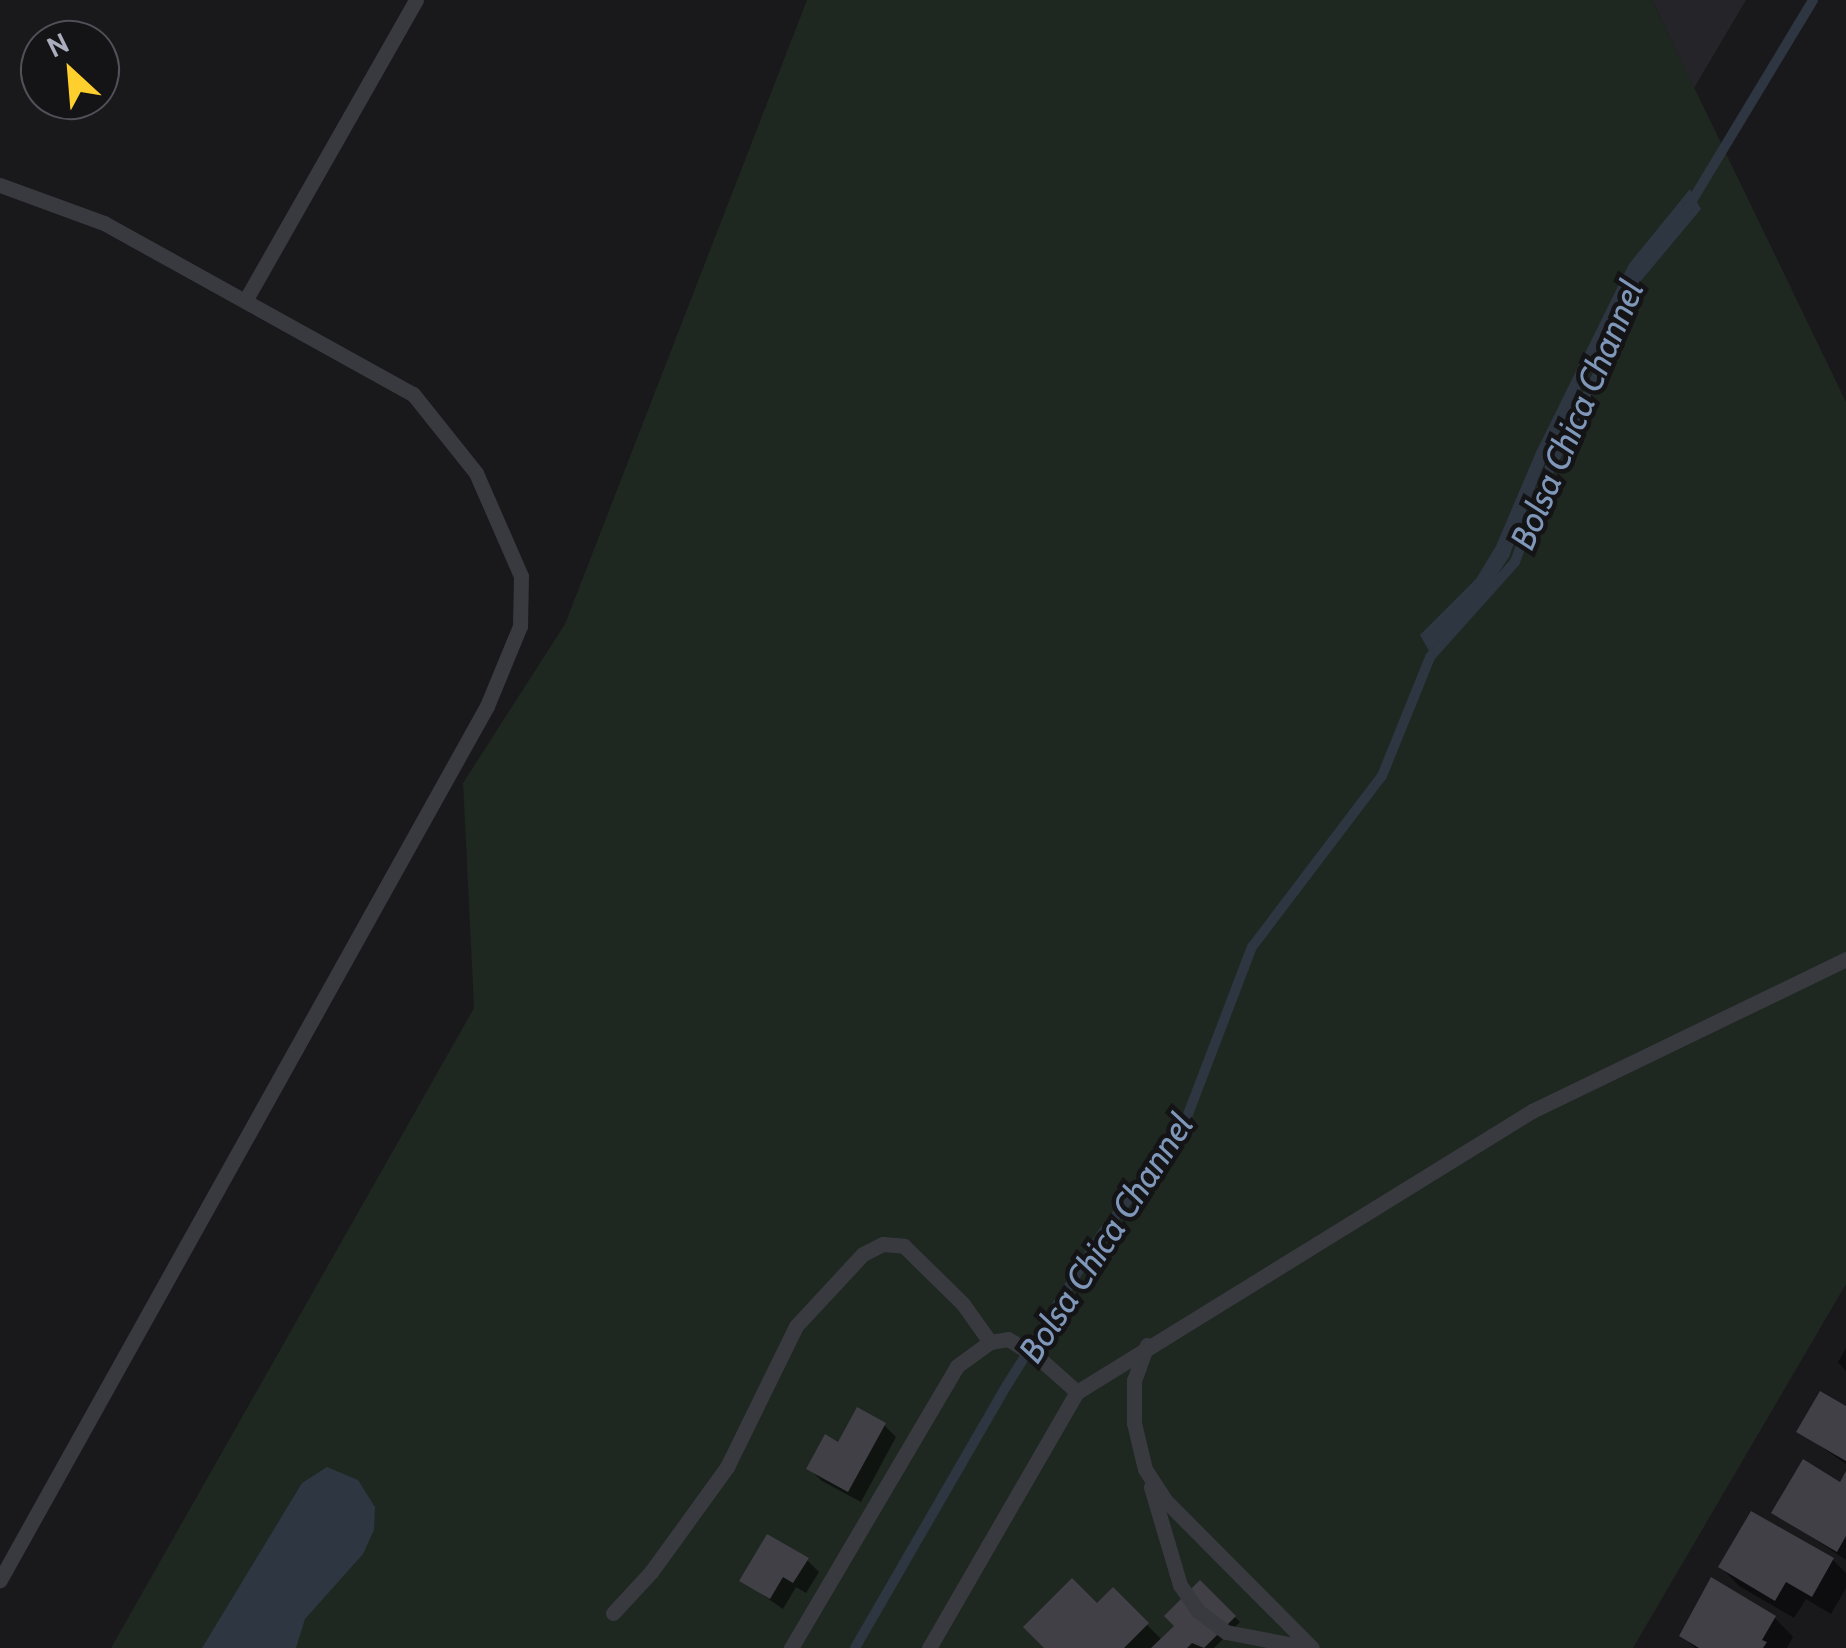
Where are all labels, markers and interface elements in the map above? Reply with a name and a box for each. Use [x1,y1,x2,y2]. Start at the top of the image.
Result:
north arrow [20,20,120,120]
text: N [41,25,74,64]
water label: Bolsa Chica Channel [1501,274,1653,556]
water label: Bolsa Chica Channel [1010,1106,1202,1370]

